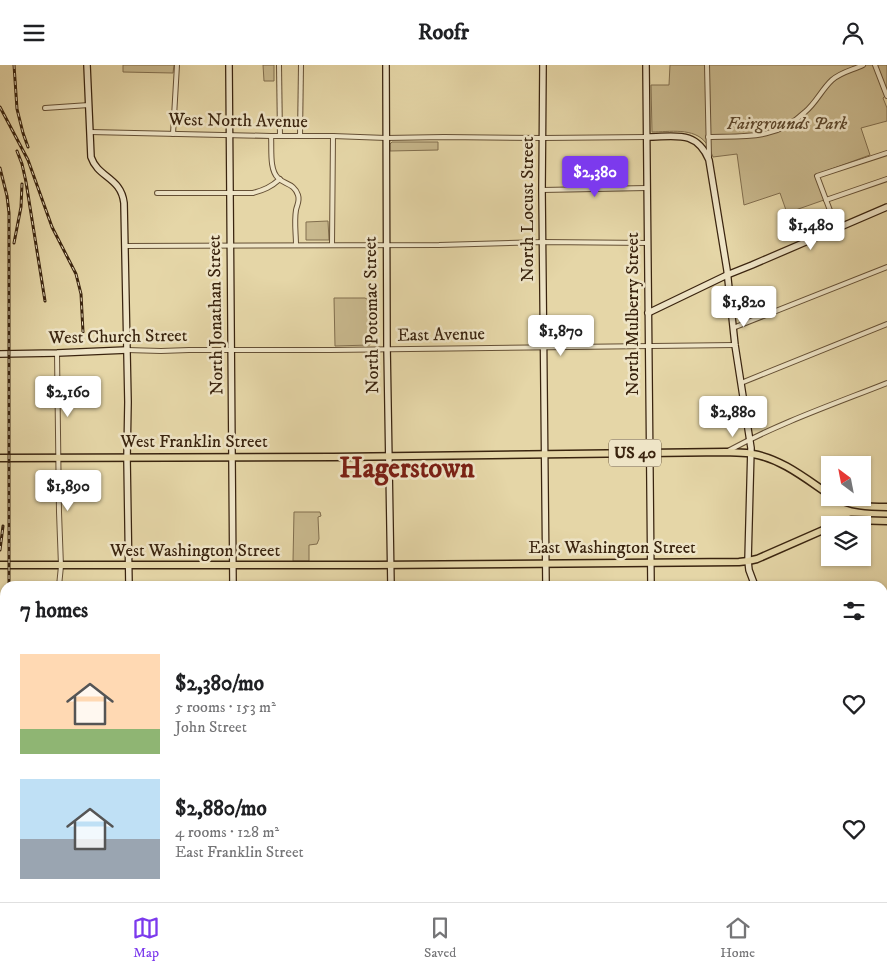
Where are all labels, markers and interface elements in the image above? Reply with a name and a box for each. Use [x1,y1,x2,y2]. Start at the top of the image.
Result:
icon: menu [20,19,48,47]
text: Roofr [418,19,469,46]
icon: person [839,19,867,47]
street label: West North Avenue [167,109,308,133]
park label: Fairgrounds Park [727,113,848,135]
street label: North Locust Street [517,136,539,282]
pin: $2,380 [554,155,636,198]
text: $2,380 [573,162,617,182]
pin: $1,480 [770,209,852,251]
text: $1,480 [788,215,834,235]
street label: North Mulberry Street [622,232,644,396]
street label: North Jonathan Street [204,234,228,395]
street label: North Potomac Street [360,236,384,394]
pin: $1,820 [703,285,785,328]
text: $1,820 [722,292,766,312]
pin: $1,870 [520,315,602,357]
text: $1,870 [539,321,583,341]
street label: East Avenue [397,323,485,347]
street label: West Church Street [47,325,188,349]
pin: $2,160 [27,375,109,418]
text: $2,160 [46,382,90,402]
pin: $2,880 [692,395,774,438]
text: $2,880 [710,402,756,422]
street label: West Franklin Street [119,431,268,453]
road number: US 40 [609,439,661,467]
district label: Hagerstown [339,451,475,486]
north arrow [821,456,871,506]
map controls [821,456,871,566]
pin: $1,890 [27,469,109,512]
text: $1,890 [46,476,90,496]
button: layers [821,516,871,566]
street label: East Washington Street [528,537,696,559]
street label: West Washington Street [109,540,280,562]
icon: filters [840,597,868,625]
text: 7 homes [20,598,88,624]
text: $2,380/mo [175,671,264,697]
icon: home [60,674,120,734]
icon: heart [840,690,868,718]
text: 5 rooms · 153 m² [175,697,276,717]
text: John Street [175,717,247,737]
text: $2,880/mo [175,796,267,822]
icon: home [60,799,120,859]
icon: heart [840,815,868,843]
text: 4 rooms · 128 m² [175,822,279,842]
text: East Franklin Street [175,842,304,862]
tab: Map [132,914,160,962]
tab: Saved [424,914,456,962]
tab: Home [720,914,755,962]

